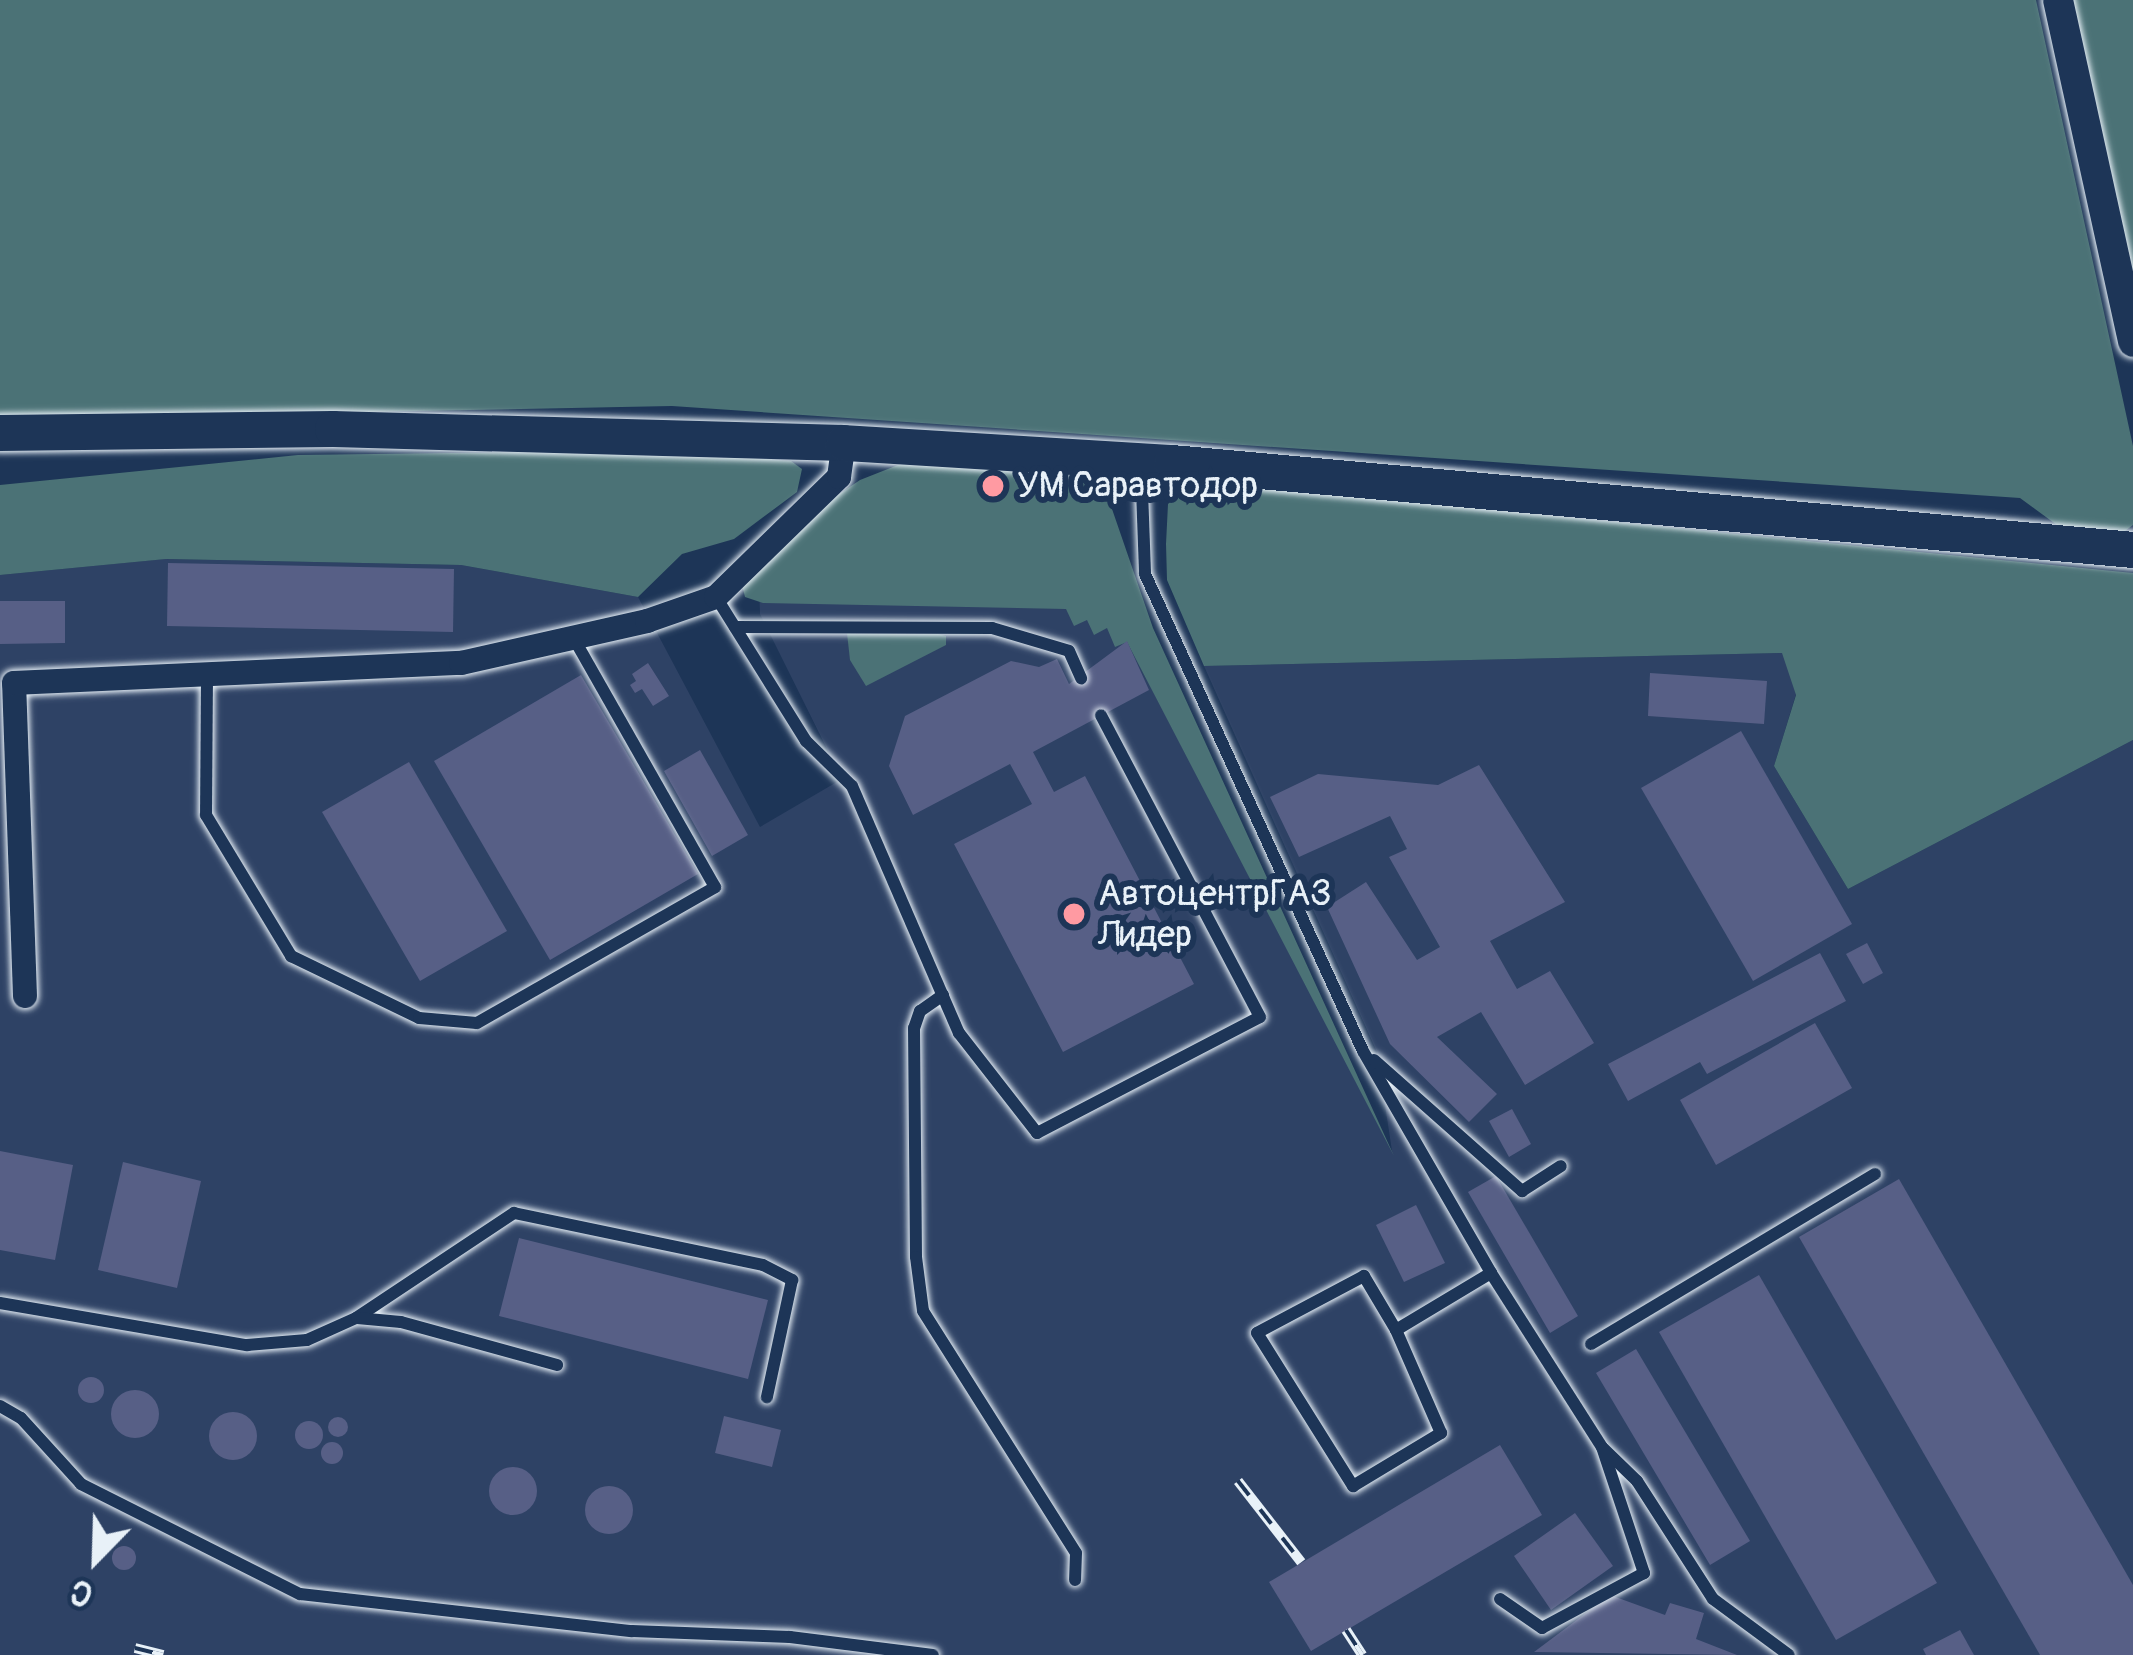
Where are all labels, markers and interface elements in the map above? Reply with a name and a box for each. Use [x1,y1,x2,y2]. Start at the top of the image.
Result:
place label: УМ Саравтодор [1017,464,1258,508]
marker: УМ Саравтодор [980,473,1006,499]
place label: АвтоцентрГАЗ Лидер [1098,871,1332,956]
marker: АвтоцентрГАЗ Лидер [1061,901,1087,927]
north arrow [36,1499,156,1619]
text: С [64,1570,99,1615]

